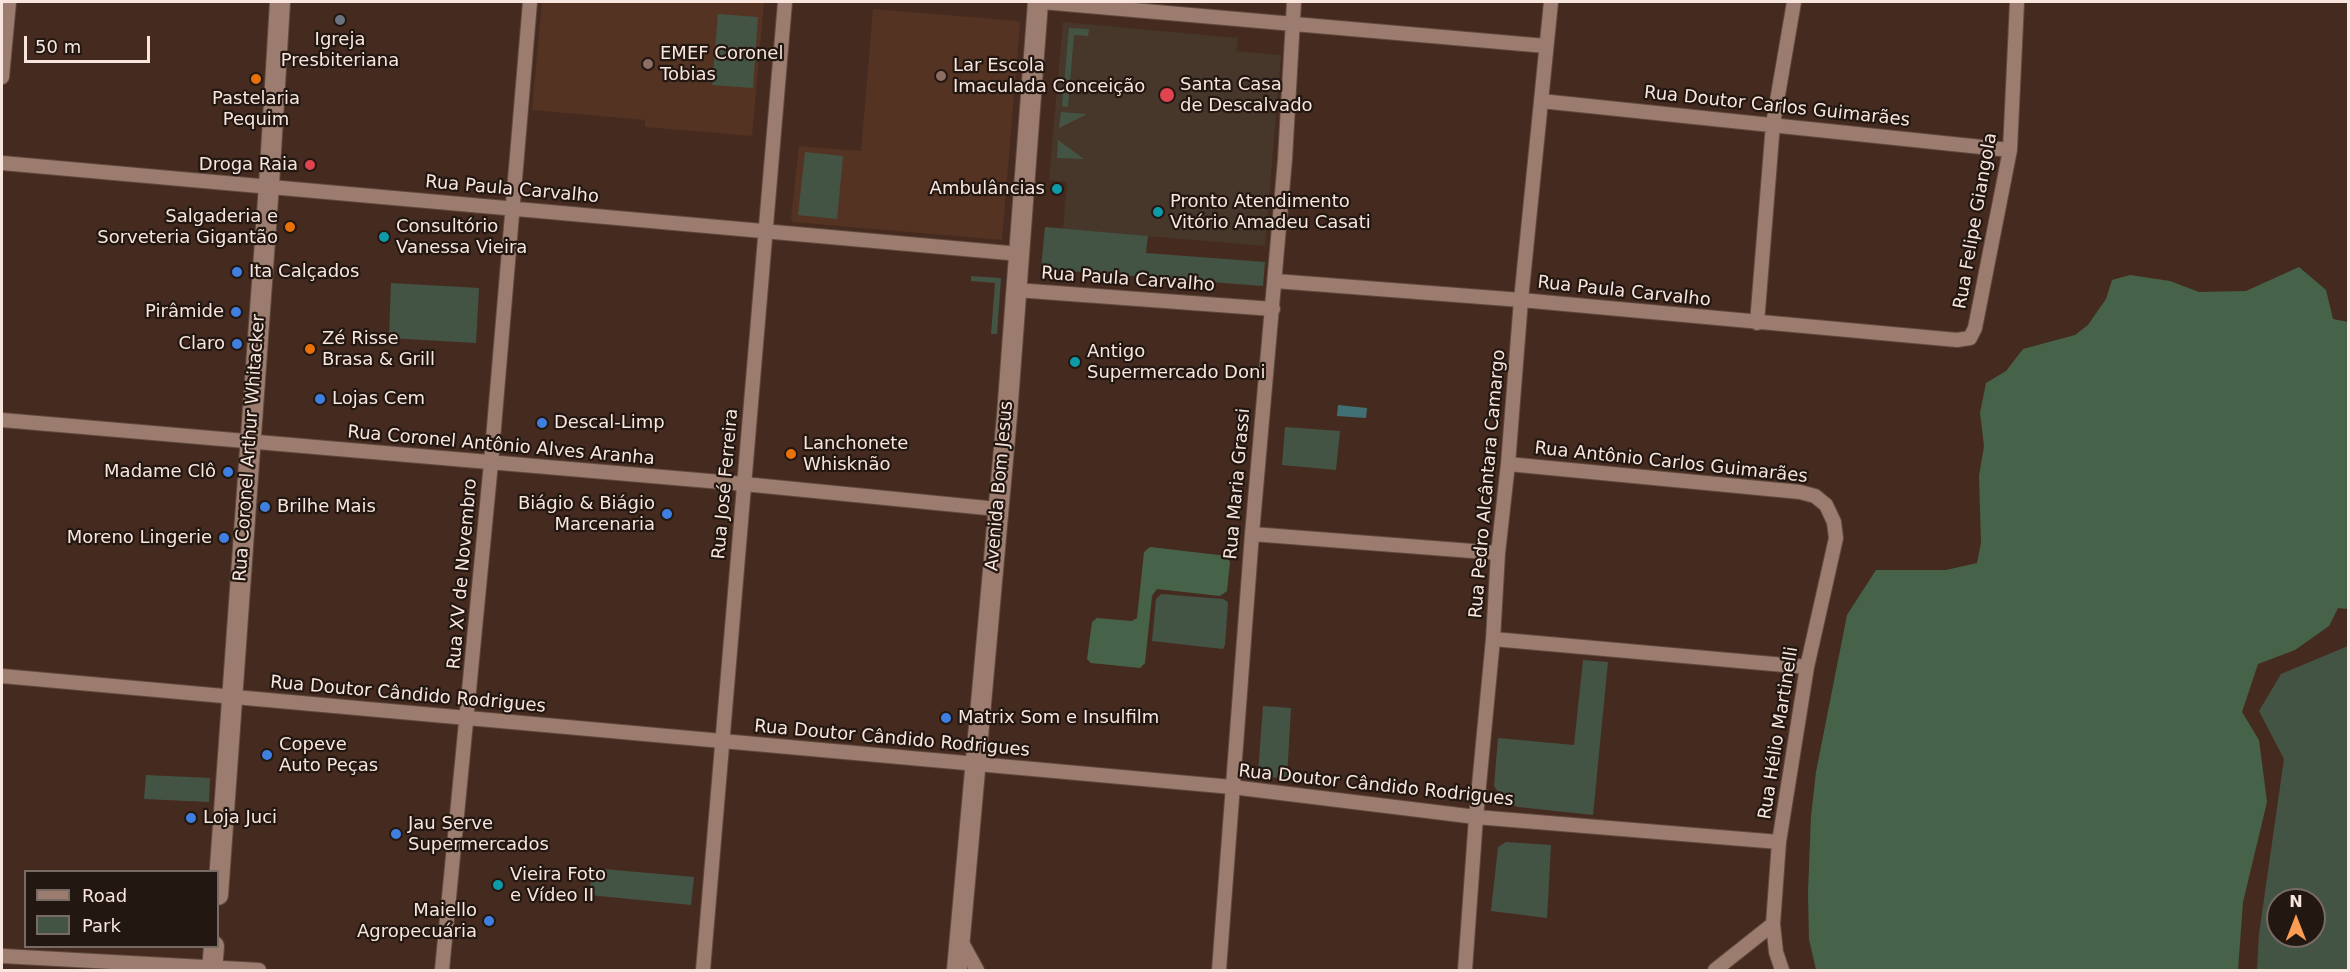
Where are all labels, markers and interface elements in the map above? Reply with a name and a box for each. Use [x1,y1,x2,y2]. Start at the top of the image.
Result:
marker: Igreja Presbiteriana [333,13,347,27]
scale bar [27,24,153,62]
place label: Igreja Presbiteriana [281,29,399,72]
text: 50 m [35,36,81,57]
place label: EMEF Coronel Tobias [660,43,783,86]
place label: Lar Escola Imaculada Conceição [953,55,1145,98]
marker: EMEF Coronel Tobias [641,57,655,71]
marker: Lar Escola Imaculada Conceição [934,69,948,83]
marker: Pastelaria Pequim [249,72,263,86]
place label: Santa Casa de Descalvado [1180,74,1313,116]
street label: Rua Doutor Carlos Guimarães [1643,82,1911,132]
marker: Santa Casa de Descalvado [1158,86,1176,104]
place label: Pastelaria Pequim [212,88,300,130]
street label: Rua Felipe Giangola [1950,131,2002,311]
place label: Droga Raia [199,154,298,176]
marker: Droga Raia [303,158,317,172]
street label: Rua Paula Carvalho [424,172,600,208]
place label: Ambulâncias [930,178,1045,200]
marker: Ambulâncias [1050,182,1064,196]
place label: Pronto Atendimento Vitório Amadeu Casati [1170,191,1371,234]
marker: Pronto Atendimento Vitório Amadeu Casati [1151,205,1165,219]
place label: Salgaderia e Sorveteria Gigantão [97,206,278,248]
place label: Consultório Vanessa Vieira [396,216,527,258]
marker: Salgaderia e Sorveteria Gigantão [283,220,297,234]
marker: Consultório Vanessa Vieira [377,230,391,244]
place label: Ita Calçados [249,261,359,283]
street label: Rua Paula Carvalho [1040,263,1216,297]
marker: Ita Calçados [230,265,244,279]
street label: Rua Paula Carvalho [1536,272,1712,312]
place label: Pirâmide [145,301,224,323]
marker: Pirâmide [229,305,243,319]
street label: Rua Coronel Arthur Whitacker [230,314,270,582]
place label: Zé Risse Brasa & Grill [322,328,435,370]
place label: Claro [178,333,225,355]
marker: Claro [230,337,244,351]
place label: Antigo Supermercado Doni [1087,341,1265,384]
marker: Zé Risse Brasa & Grill [303,342,317,356]
street label: Rua Pedro Alcântara Camargo [1465,349,1511,619]
marker: Antigo Supermercado Doni [1068,355,1082,369]
place label: Lojas Cem [332,388,425,410]
marker: Lojas Cem [313,392,327,406]
street label: Avenida Bom Jesus [982,400,1018,572]
street label: Rua Maria Grassi [1221,407,1255,561]
street label: Rua José Ferreira [709,408,743,560]
place label: Descal-Limp [554,412,665,434]
marker: Descal-Limp [535,416,549,430]
street label: Rua Coronel Antônio Alves Aranha [346,422,656,470]
place label: Lanchonete Whisknão [803,433,908,476]
street label: Rua Antônio Carlos Guimarães [1533,438,1809,488]
marker: Lanchonete Whisknão [784,447,798,461]
place label: Madame Clô [104,461,216,483]
marker: Madame Clô [221,465,235,479]
street label: Rua XV de Novembro [444,478,482,670]
place label: Biágio & Biágio Marcenaria [518,493,655,536]
place label: Brilhe Mais [277,496,376,518]
marker: Brilhe Mais [258,500,272,514]
marker: Biágio & Biágio Marcenaria [660,507,674,521]
place label: Moreno Lingerie [67,527,212,549]
marker: Moreno Lingerie [217,531,231,545]
street label: Rua Hélio Martinelli [1755,645,1803,821]
street label: Rua Doutor Cândido Rodrigues [269,672,547,718]
place label: Matrix Som e Insulfilm [958,707,1159,729]
marker: Matrix Som e Insulfilm [939,711,953,725]
street label: Rua Doutor Cândido Rodrigues [753,716,1031,762]
place label: Copeve Auto Peças [279,734,378,777]
marker: Copeve Auto Peças [260,748,274,762]
street label: Rua Doutor Cândido Rodrigues [1237,761,1515,811]
place label: Loja Juci [203,807,277,829]
marker: Loja Juci [184,811,198,825]
place label: Jau Serve Supermercados [408,813,549,856]
marker: Jau Serve Supermercados [389,827,403,841]
place label: Vieira Foto e Vídeo II [510,864,606,906]
legend [24,870,219,948]
marker: Vieira Foto e Vídeo II [491,878,505,892]
text: Road [82,885,127,906]
north arrow [2266,888,2326,948]
text: N [2289,892,2303,911]
place label: Maiello Agropecuária [357,900,477,942]
marker: Maiello Agropecuária [482,914,496,928]
text: Park [82,915,121,936]

